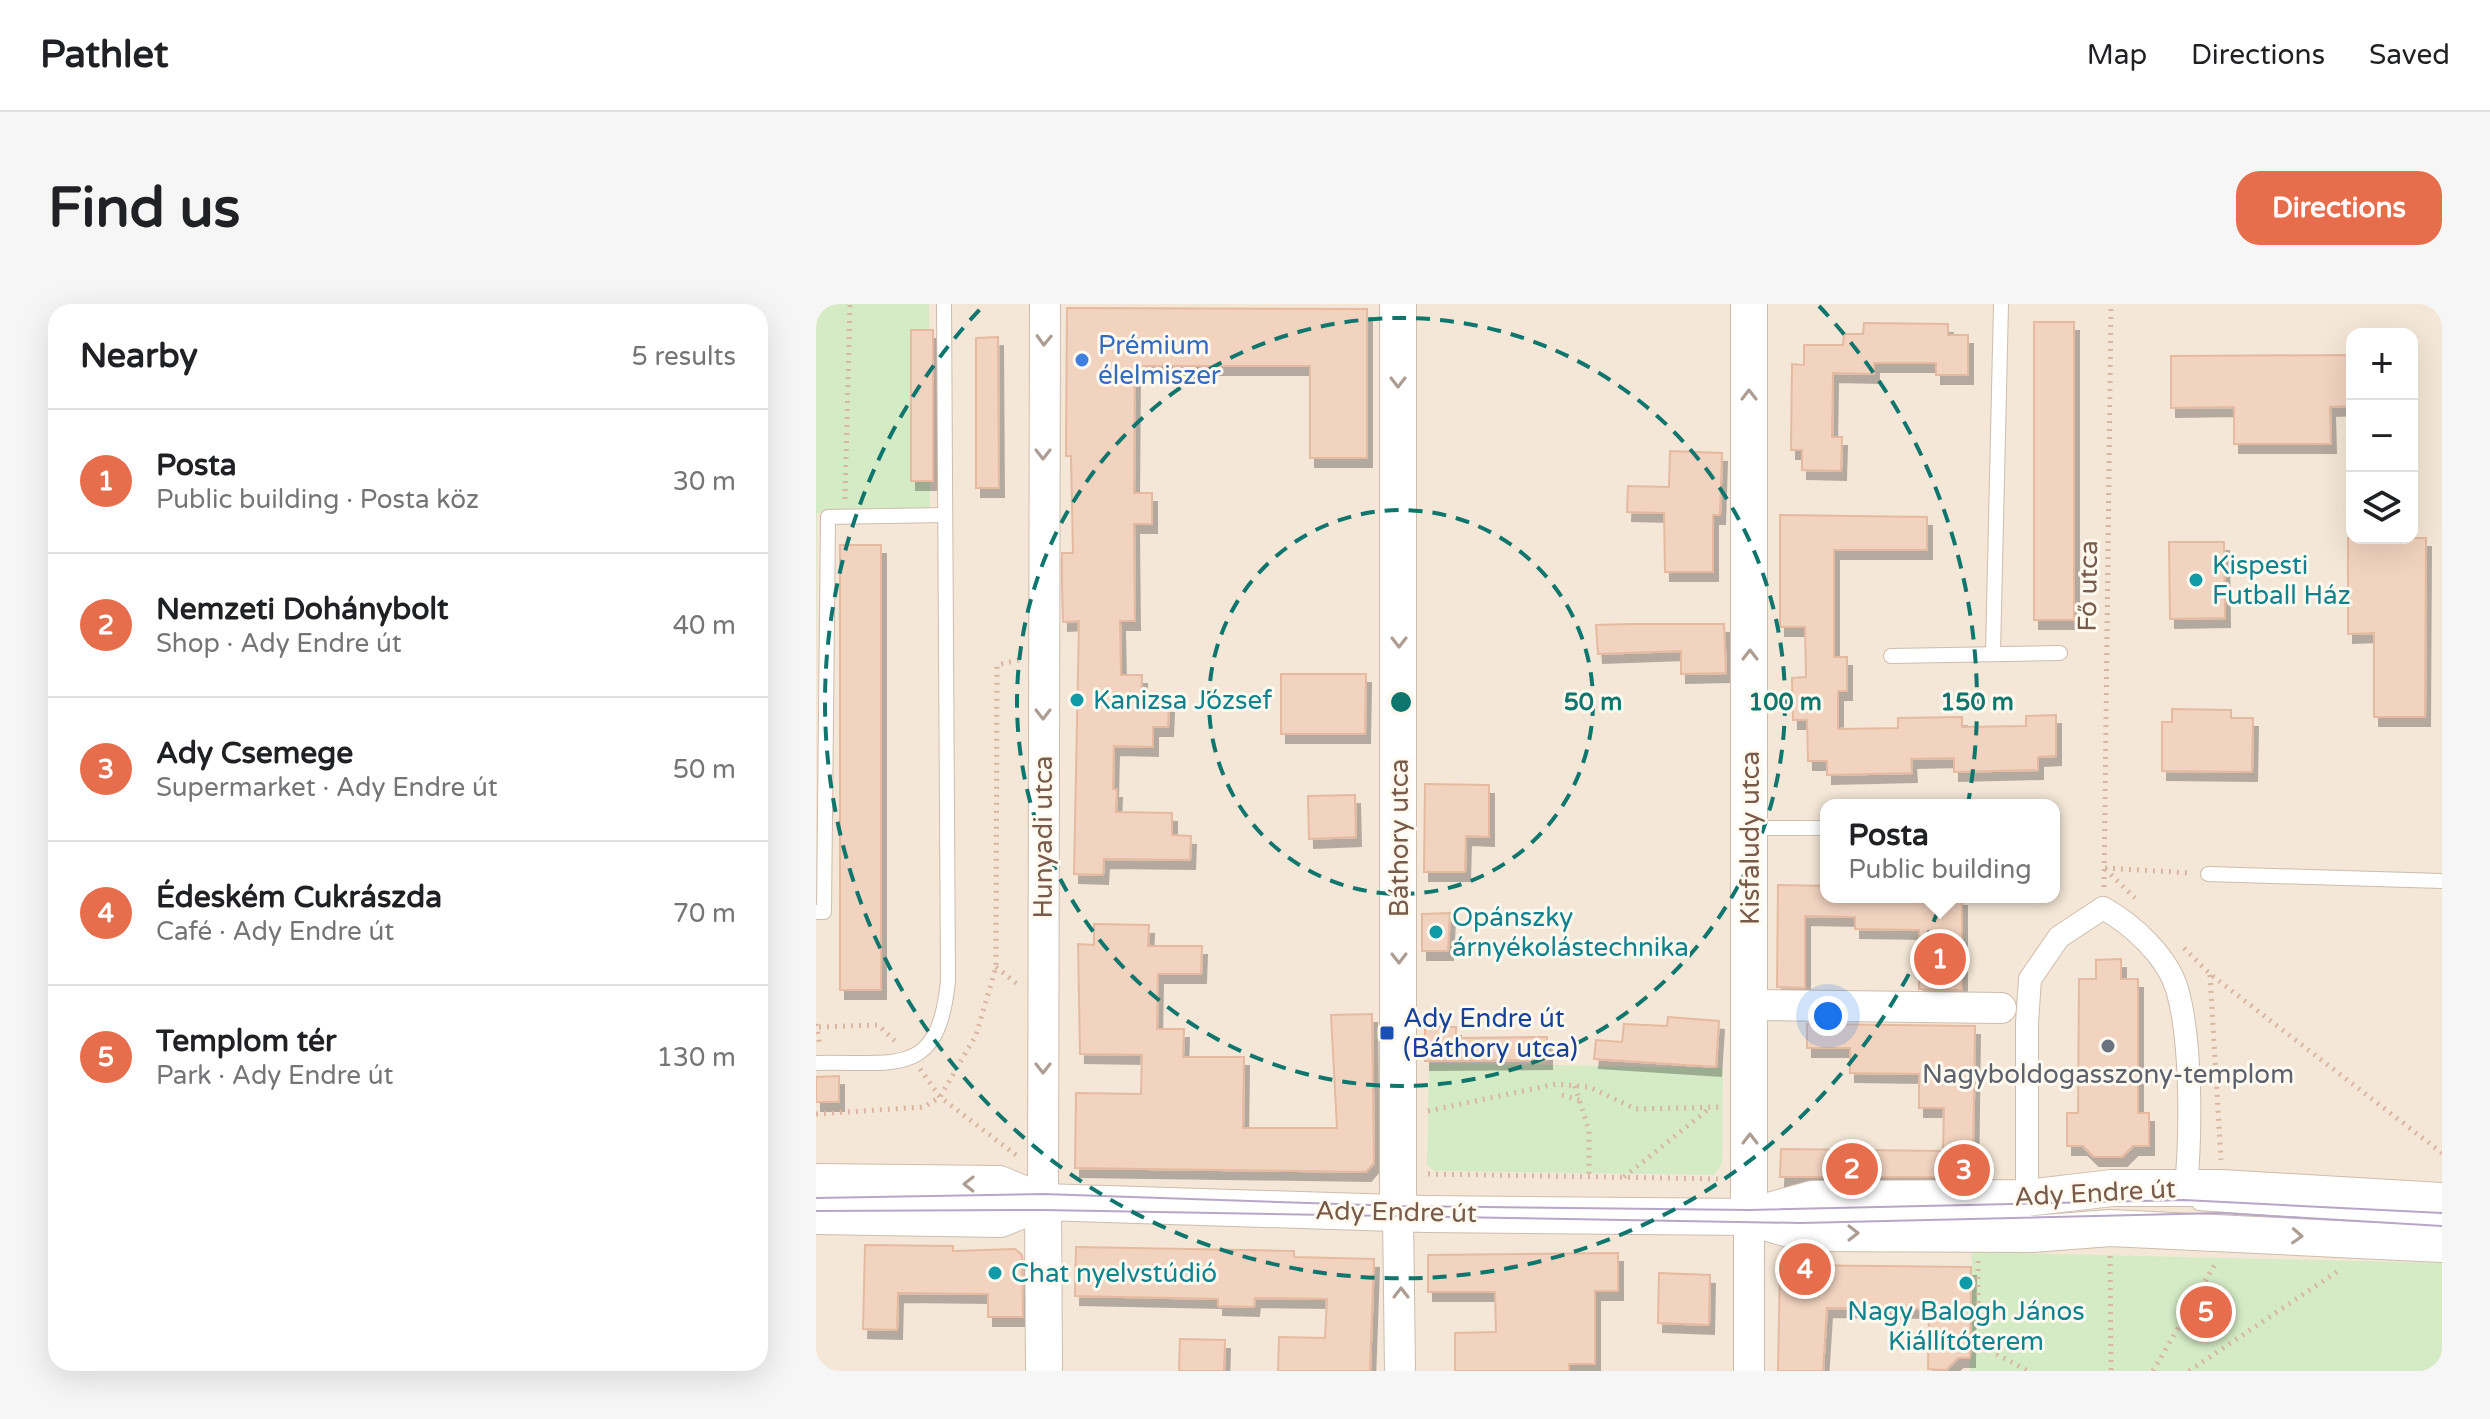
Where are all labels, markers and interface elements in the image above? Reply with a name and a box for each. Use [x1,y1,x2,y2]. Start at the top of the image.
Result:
text: Pathlet [40,32,169,78]
text: Map [2087,38,2147,72]
text: Directions [2191,38,2325,72]
text: Saved [2369,38,2450,72]
button: Directions [2236,171,2442,245]
text: Find us [48,175,240,242]
map controls [2346,328,2418,544]
button: + [2346,328,2418,400]
place label: Prémium élelmiszer [1098,330,1221,391]
one-way arrow [1035,334,1052,347]
text: Nearby [80,336,198,377]
text: 5 results [631,341,736,372]
marker: Prémium élelmiszer [1073,351,1091,369]
one-way arrow [1389,376,1407,389]
one-way arrow [1740,388,1758,401]
button: − [2346,400,2418,472]
text: Posta [156,447,237,484]
one-way arrow [1034,448,1052,461]
text: 1 [98,466,114,497]
text: 30 m [673,466,736,497]
button: layers [2346,472,2418,544]
text: Public building · Posta köz [156,484,479,515]
street label: Fő utca [2072,540,2104,632]
place label: Kispesti Futball Ház [2212,550,2351,611]
marker: Kispesti Futball Ház [2187,571,2205,589]
text: Nemzeti Dohánybolt [156,591,448,628]
text: 2 [98,610,114,641]
text: 40 m [673,610,736,641]
text: Shop · Ady Endre út [156,628,402,659]
one-way arrow [1390,636,1408,649]
one-way arrow [1741,648,1759,661]
place label: Kanizsa József [1093,685,1272,716]
centre of rings [1387,688,1415,716]
text: 50 m [1564,688,1622,717]
text: 100 m [1748,688,1822,717]
text: 150 m [1940,688,2014,717]
marker: Kanizsa József [1068,691,1086,709]
one-way arrow [1034,708,1052,721]
text: Ady Csemege [156,735,353,772]
street label: Kisfaludy utca [1735,751,1766,925]
text: 3 [98,754,114,785]
text: 50 m [673,754,736,785]
street label: Hunyadi utca [1028,756,1059,918]
street label: Báthory utca [1384,759,1415,917]
text: Supermarket · Ady Endre út [156,772,498,803]
popup [1820,799,2060,903]
text: Posta [1848,817,1929,854]
text: Public building [1848,854,2032,885]
text: Édeském Cukrászda [156,879,442,916]
text: 4 [98,898,114,929]
text: 70 m [673,898,736,929]
place label: Opánszky árnyékolástechnika [1452,902,1689,963]
text: Café · Ady Endre út [156,916,394,947]
marker: Opánszky árnyékolástechnika [1427,923,1445,941]
pin: 1 [1914,929,1966,989]
one-way arrow [1390,952,1408,965]
your location [1808,996,1848,1036]
place label: Ady Endre út (Báthory utca) [1403,1003,1578,1064]
text: Templom tér [156,1023,337,1060]
marker: Ady Endre út (Báthory utca) [1378,1024,1396,1042]
marker: Nagyboldogasszony-templom [2099,1037,2117,1055]
text: 5 [98,1042,114,1073]
text: 130 m [656,1042,736,1073]
place label: Nagyboldogasszony-templom [1922,1059,2294,1090]
text: Park · Ady Endre út [156,1060,393,1091]
one-way arrow [1034,1062,1052,1075]
one-way arrow [1741,1132,1759,1145]
pin: 2 [1826,1139,1878,1199]
pin: 3 [1938,1140,1990,1200]
street label: Ady Endre út [2013,1173,2177,1213]
one-way arrow [962,1175,975,1193]
street label: Ady Endre út [1315,1195,1477,1229]
one-way arrow [1847,1225,1860,1242]
one-way arrow [2291,1227,2304,1244]
pin: 4 [1779,1239,1831,1299]
place label: Chat nyelvstúdió [1011,1258,1217,1289]
marker: Chat nyelvstúdió [986,1264,1004,1282]
marker: Nagy Balogh János Kiállítóterem [1957,1274,1975,1292]
pin: 5 [2180,1282,2232,1342]
one-way arrow [1392,1286,1410,1299]
place label: Nagy Balogh János Kiállítóterem [1847,1296,2085,1357]

